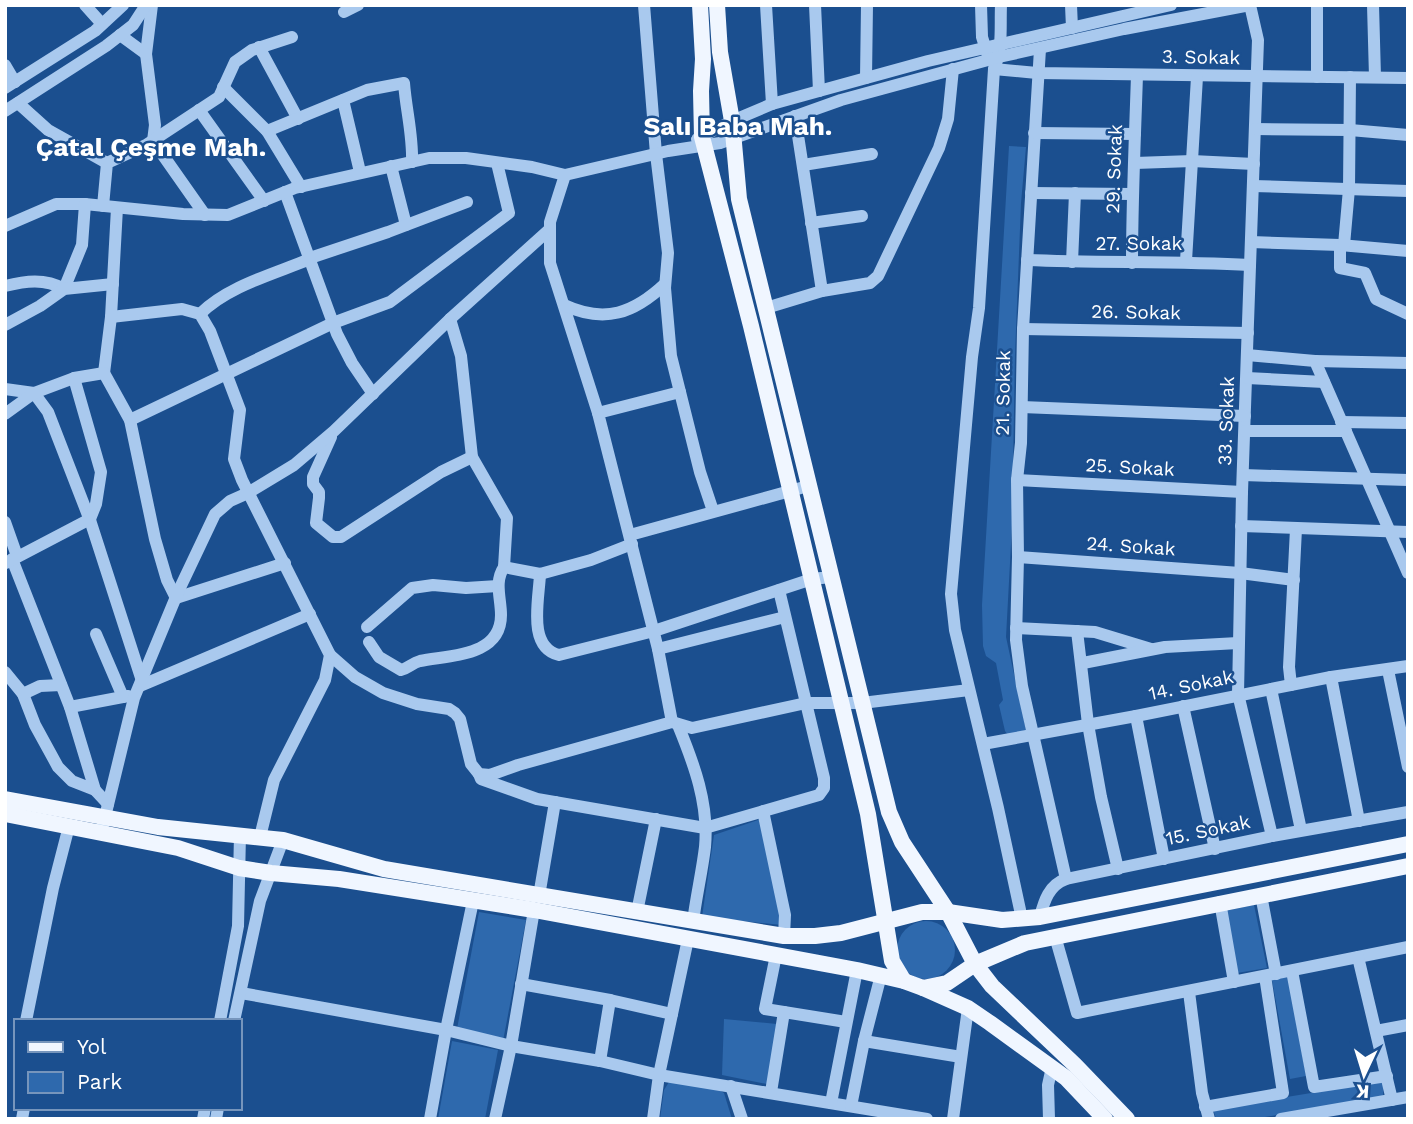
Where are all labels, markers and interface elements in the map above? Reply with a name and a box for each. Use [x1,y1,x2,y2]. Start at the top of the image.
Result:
street label: 3. Sokak [1162,45,1241,69]
district label: Salı Baba Mah. [644,111,832,141]
street label: 29. Sokak [1101,124,1127,214]
district label: Çatal Çeşme Mah. [36,132,266,162]
street label: 27. Sokak [1096,232,1183,255]
street label: 26. Sokak [1091,300,1181,324]
street label: 21. Sokak [991,350,1015,436]
street label: 33. Sokak [1213,376,1239,466]
street label: 25. Sokak [1085,453,1175,481]
street label: 24. Sokak [1086,531,1176,561]
street label: 14. Sokak [1147,665,1236,705]
street label: 15. Sokak [1164,810,1253,850]
legend [14,1019,242,1110]
text: Yol [77,1034,107,1059]
north arrow [1329,1040,1399,1110]
text: Park [77,1069,122,1094]
text: K [1355,1080,1370,1103]

